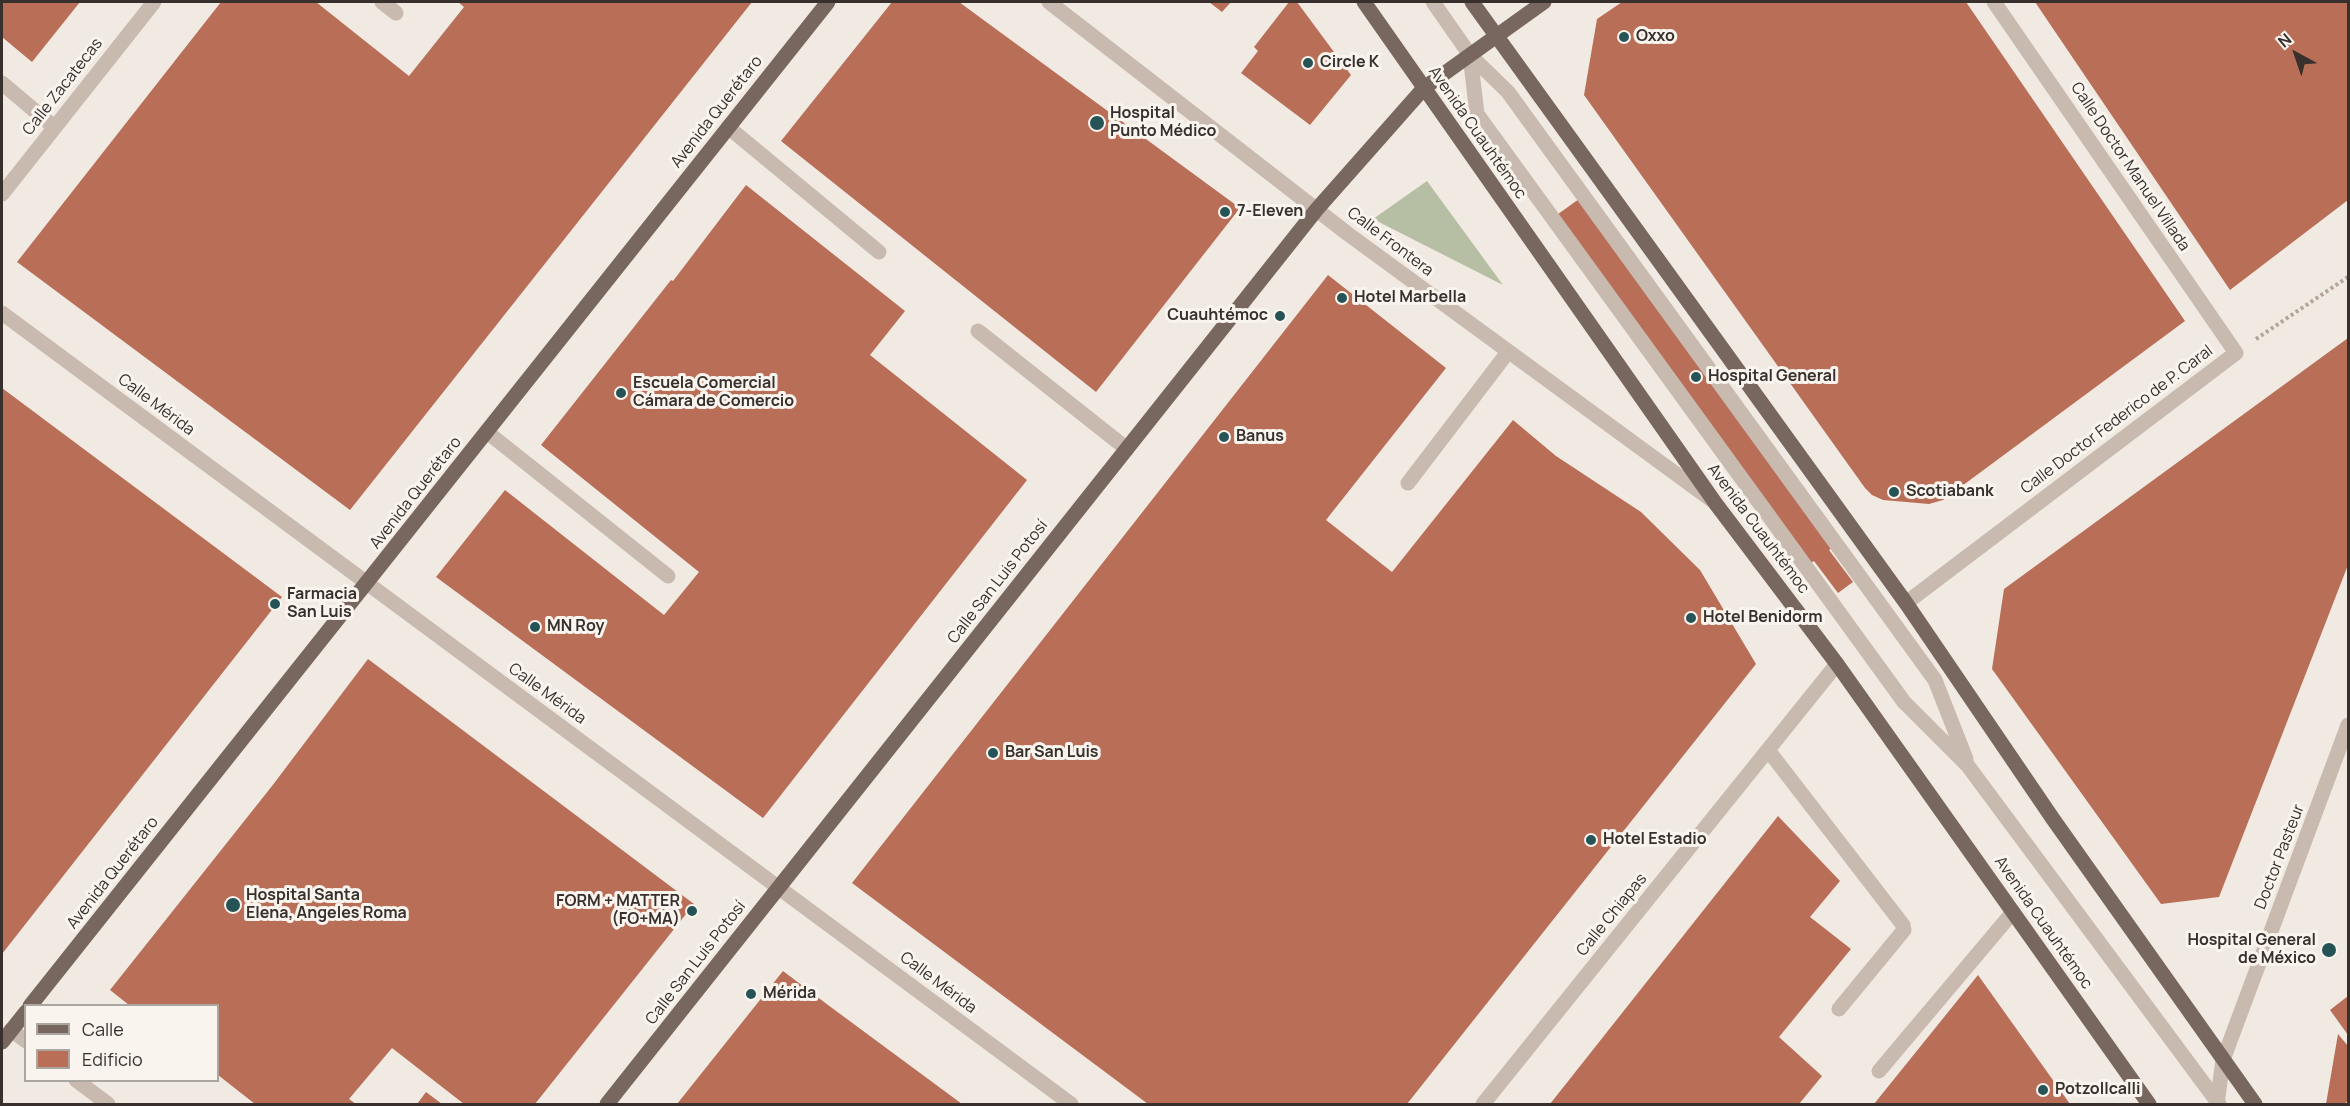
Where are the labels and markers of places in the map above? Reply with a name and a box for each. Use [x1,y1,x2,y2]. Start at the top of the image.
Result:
place label: Oxxo [1636,27,1675,47]
marker: Oxxo [1617,30,1631,44]
place label: Circle K [1320,53,1379,73]
marker: Circle K [1301,56,1315,70]
place label: Hospital Punto Médico [1110,104,1216,142]
marker: Hospital Punto Médico [1088,114,1106,132]
place label: 7-Eleven [1237,202,1303,222]
marker: 7-Eleven [1218,205,1232,219]
place label: Hotel Marbella [1354,288,1466,308]
marker: Hotel Marbella [1335,291,1349,305]
place label: Cuauhtémoc [1167,306,1268,326]
marker: Cuauhtémoc [1273,309,1287,323]
place label: Hospital General [1708,367,1837,387]
marker: Hospital General [1689,370,1703,384]
place label: Escuela Comercial Cámara de Comercio [633,374,794,412]
marker: Escuela Comercial Cámara de Comercio [614,386,628,400]
place label: Banus [1236,427,1284,447]
marker: Banus [1217,430,1231,444]
place label: Scotiabank [1906,482,1994,502]
marker: Scotiabank [1887,485,1901,499]
place label: Farmacia San Luis [287,585,357,623]
marker: Farmacia San Luis [268,597,282,611]
place label: Hotel Benidorm [1703,608,1823,628]
marker: Hotel Benidorm [1684,611,1698,625]
place label: MN Roy [547,617,604,637]
marker: MN Roy [528,620,542,634]
place label: Bar San Luis [1005,743,1099,763]
marker: Bar San Luis [986,746,1000,760]
place label: Hotel Estadio [1603,830,1707,850]
marker: Hotel Estadio [1584,833,1598,847]
place label: Hospital Santa Elena, Angeles Roma [246,886,407,924]
place label: FORM + MATTER (FO+MA) [556,892,680,930]
marker: Hospital Santa Elena, Angeles Roma [224,896,242,914]
marker: FORM + MATTER (FO+MA) [685,904,699,918]
place label: Hospital General de México [2187,931,2316,969]
marker: Hospital General de México [2320,941,2338,959]
place label: Mérida [763,984,816,1004]
marker: Mérida [744,987,758,1001]
place label: Potzollcalli [2055,1080,2140,1100]
marker: Potzollcalli [2036,1083,2050,1097]

